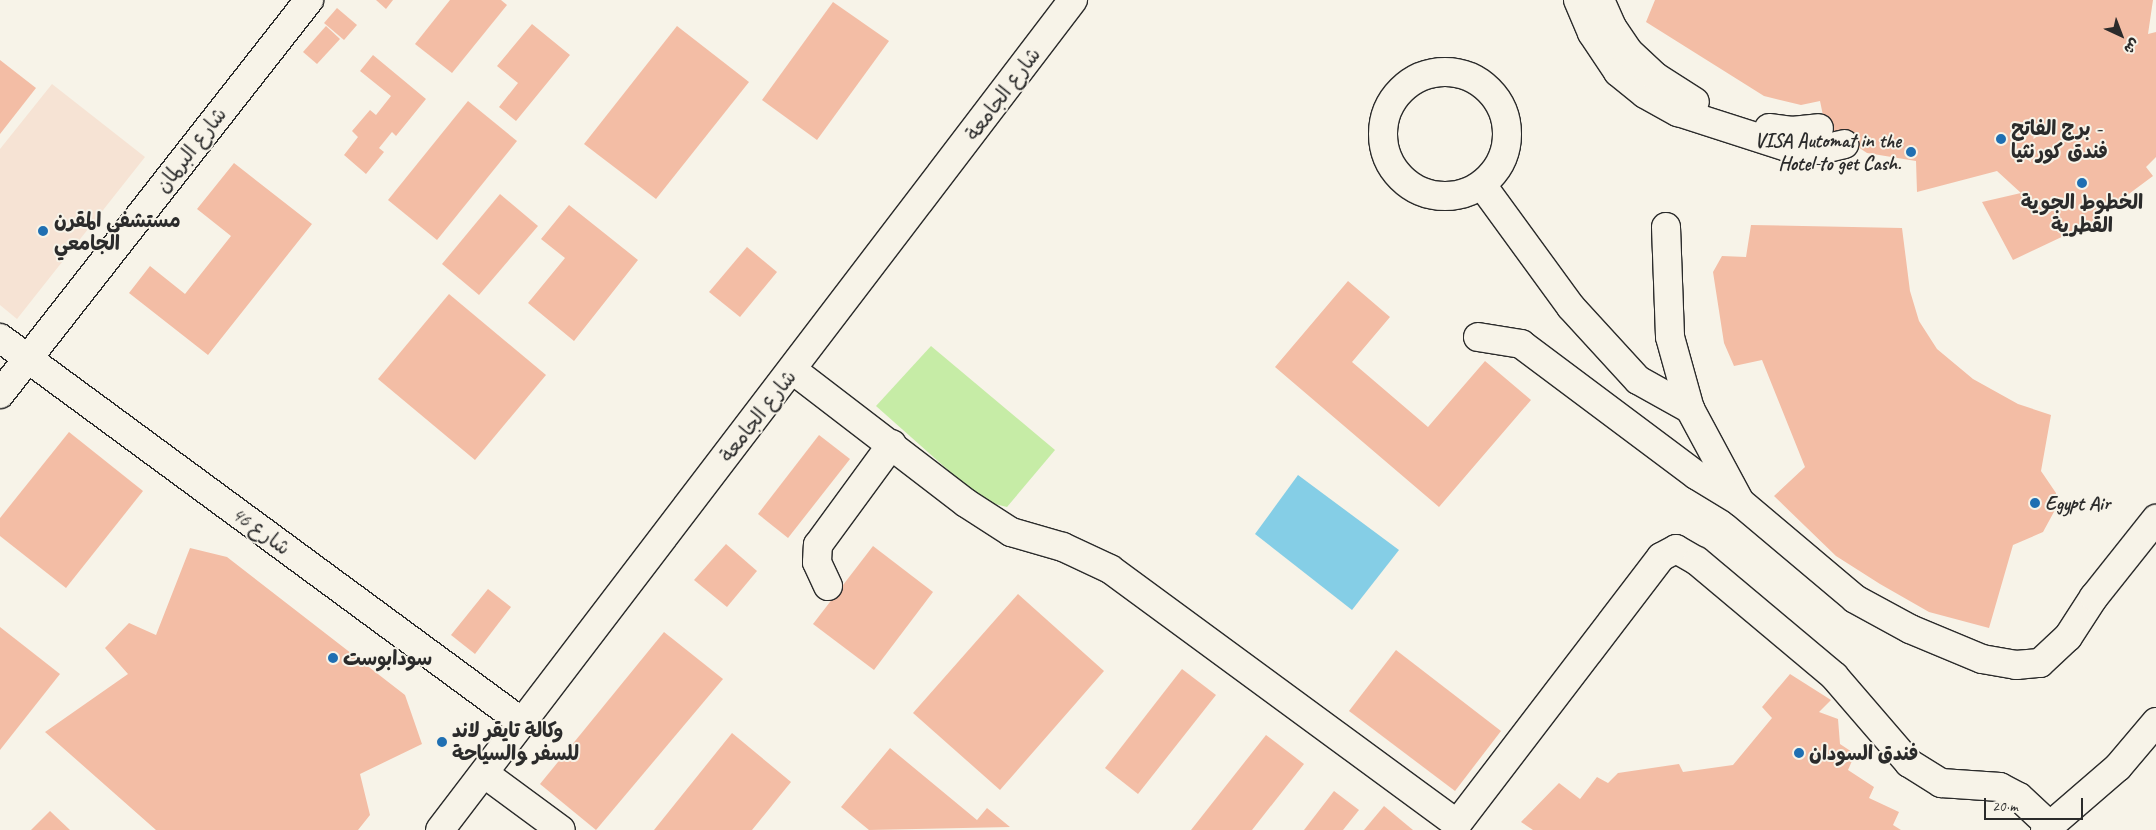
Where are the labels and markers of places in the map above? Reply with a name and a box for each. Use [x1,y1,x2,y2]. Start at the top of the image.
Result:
place label: برج الفاتح - فندق كورنثيا [2011,116,2108,163]
place label: VISA Automat in the Hotel to get Cash. [1755,128,1901,175]
marker: برج الفاتح - فندق كورنثيا [1995,133,2007,145]
marker: VISA Automat in the Hotel to get Cash. [1905,146,1917,158]
marker: الخطوط الجوية القطرية [2076,177,2088,189]
place label: الخطوط الجوية القطرية [2021,191,2143,238]
place label: مستشفى المقرن الجامعي [54,208,181,255]
marker: مستشفى المقرن الجامعي [36,224,50,238]
place label: Egypt Air [2045,491,2110,515]
marker: Egypt Air [2029,497,2041,509]
place label: سودابوست [343,646,432,670]
marker: سودابوست [327,652,339,664]
place label: وكالة تايقر لاند للسفر والسياحة [452,718,579,765]
marker: وكالة تايقر لاند للسفر والسياحة [436,736,448,748]
place label: فندق السودان [1809,741,1918,765]
marker: فندق السودان [1793,747,1805,759]

